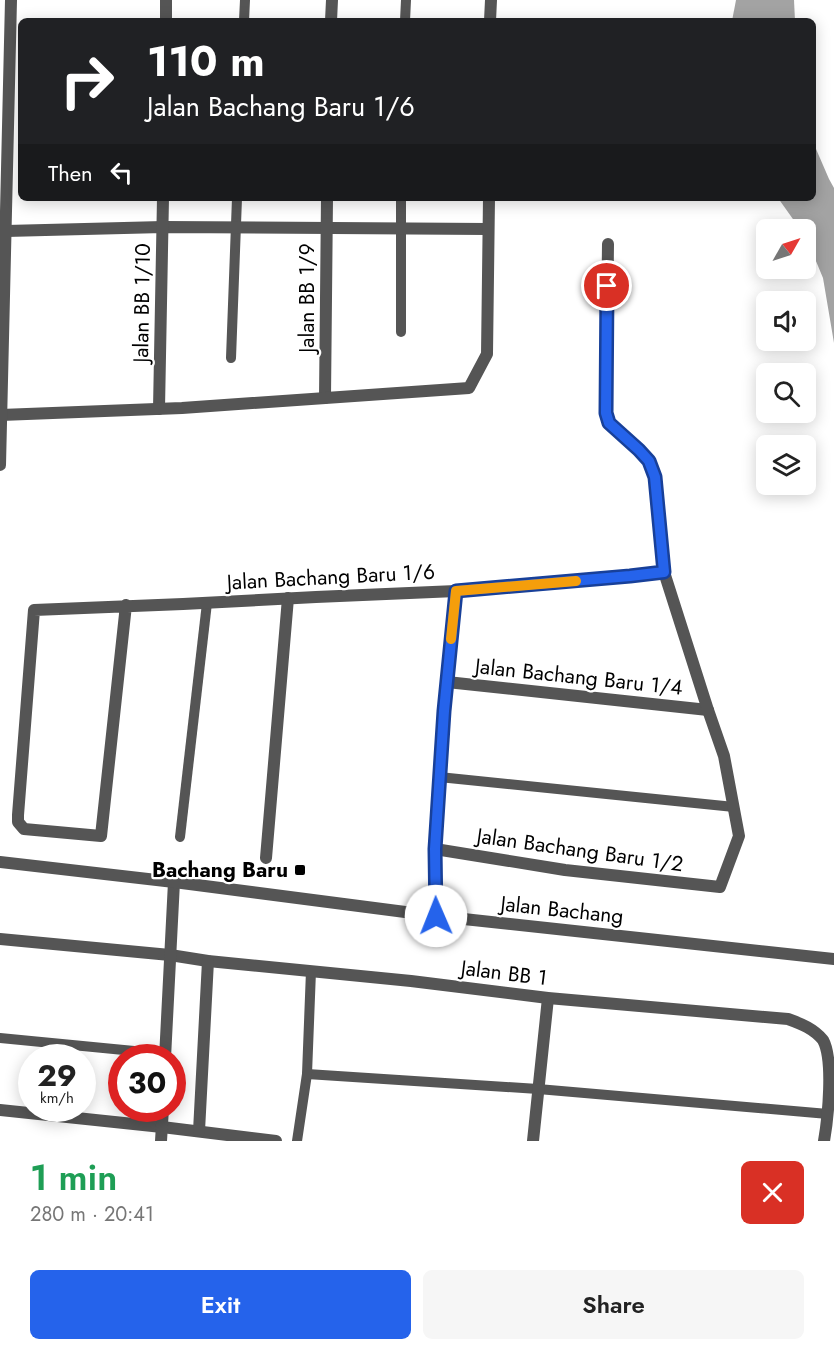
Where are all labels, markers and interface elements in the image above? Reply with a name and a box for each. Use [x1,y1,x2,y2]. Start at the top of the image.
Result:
text: 110 m [147,31,265,92]
icon: right [48,42,126,120]
text: Jalan Bachang Baru 1/6 [147,87,415,126]
icon: left [105,156,138,189]
text: Then [48,157,93,189]
north arrow [756,219,816,279]
map controls [756,219,816,495]
street label: Jalan BB 1/10 [126,243,158,366]
street label: Jalan BB 1/9 [292,243,322,356]
pin [581,260,632,311]
icon: arrive [590,269,623,302]
button: sound [756,291,816,351]
button: search [756,363,816,423]
button: layers [756,435,816,495]
street label: Jalan Bachang Baru 1/6 [223,557,436,598]
street label: Jalan Bachang Baru 1/4 [471,651,684,703]
street label: Jalan Bachang Baru 1/2 [472,820,685,879]
place label: Bachang Baru [152,855,288,885]
marker: Bachang Baru [293,863,307,877]
position arrow [404,884,468,948]
street label: Jalan Bachang [496,888,625,931]
street label: Jalan BB 1 [456,952,549,993]
speed limit sign: 30 [108,1044,186,1122]
text: 29 [37,1054,77,1097]
text: km/h [40,1087,74,1109]
text: 1 min [30,1151,117,1203]
button: close [741,1161,804,1224]
text: 280 m · 20:41 [30,1200,154,1229]
button: Exit [30,1270,411,1339]
button: Share [423,1270,804,1339]

